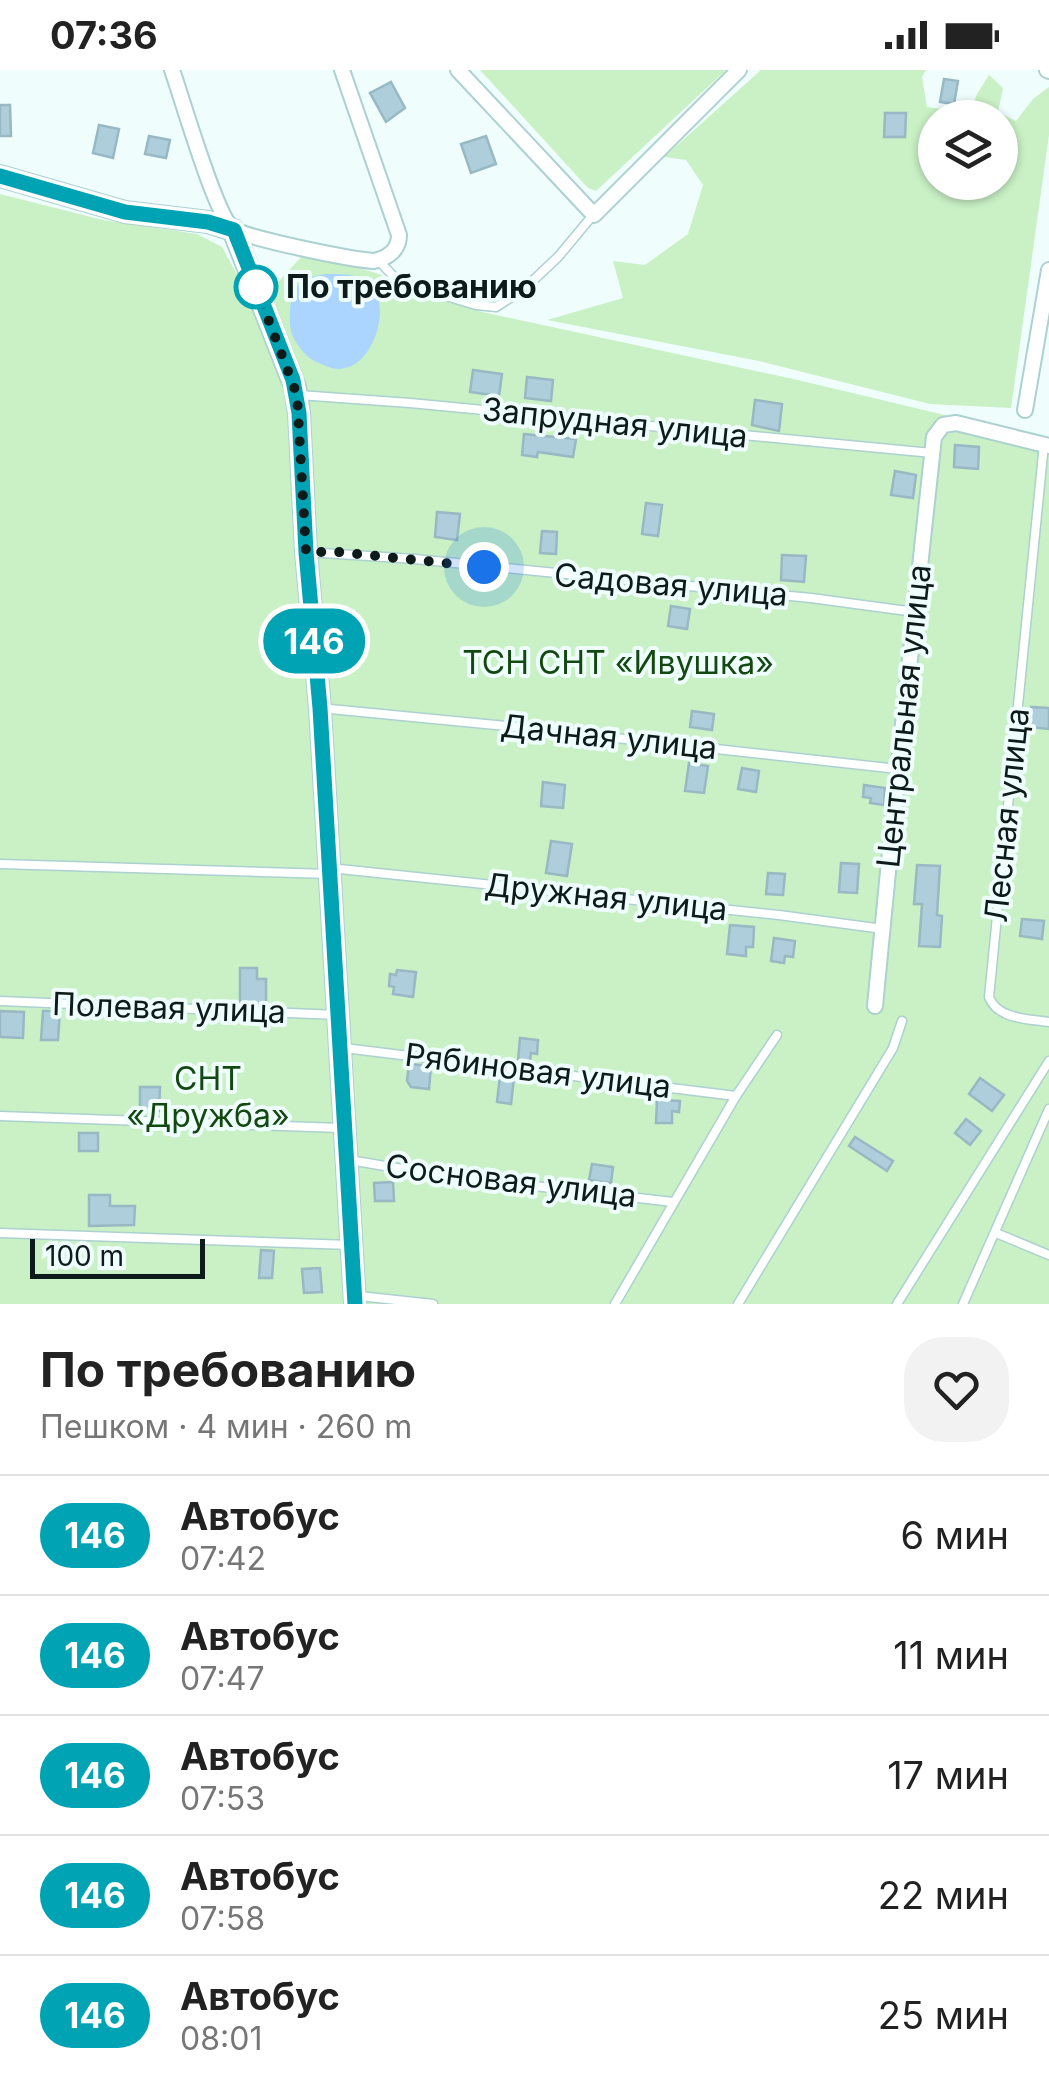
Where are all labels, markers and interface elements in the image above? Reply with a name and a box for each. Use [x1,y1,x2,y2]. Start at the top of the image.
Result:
text: 07:36 [50,12,158,58]
map controls [918,100,1018,200]
button: layers [918,100,1018,200]
marker: По требованию [235,266,277,308]
place label: По требованию [286,267,537,306]
street label: Запрудная улица [480,389,750,456]
your location [459,542,509,592]
street label: Садовая улица [553,555,789,614]
street label: Центральная улица [868,562,939,870]
line badge: 146 [256,608,372,674]
text: 146 [283,620,345,662]
park label: ТСН СНТ «Ивушка» [462,643,774,682]
street label: Дачная улица [499,706,719,767]
street label: Лесная улица [976,706,1037,924]
street label: Дружная улица [483,864,729,929]
street label: Полевая улица [52,984,287,1031]
street label: Рябиновая улица [403,1035,673,1106]
park label: СНТ «Дружба» [126,1059,290,1135]
street label: Сосновая улица [383,1146,639,1215]
scale bar [30,1234,205,1278]
text: 100 m [45,1239,124,1273]
button: heart [904,1337,1009,1442]
text: По требованию [40,1340,416,1399]
text: Пешком · 4 мин · 260 m [40,1407,412,1446]
text: Автобус [180,1493,340,1539]
text: 6 мин [901,1512,1009,1558]
text: 146 [64,1514,126,1556]
text: 07:42 [180,1539,266,1578]
text: Автобус [180,1613,340,1659]
text: 11 мин [893,1632,1009,1678]
text: 146 [64,1634,126,1676]
text: 07:47 [180,1659,265,1698]
text: Автобус [180,1733,340,1779]
text: 17 мин [887,1752,1009,1798]
text: 146 [64,1754,126,1796]
text: 07:53 [180,1779,265,1818]
text: Автобус [180,1853,340,1899]
text: 22 мин [878,1872,1009,1918]
text: 146 [64,1874,126,1916]
text: 07:58 [180,1899,265,1938]
text: Автобус [180,1973,340,2019]
text: 25 мин [878,1992,1009,2038]
text: 146 [64,1994,126,2036]
text: 08:01 [180,2019,262,2058]

